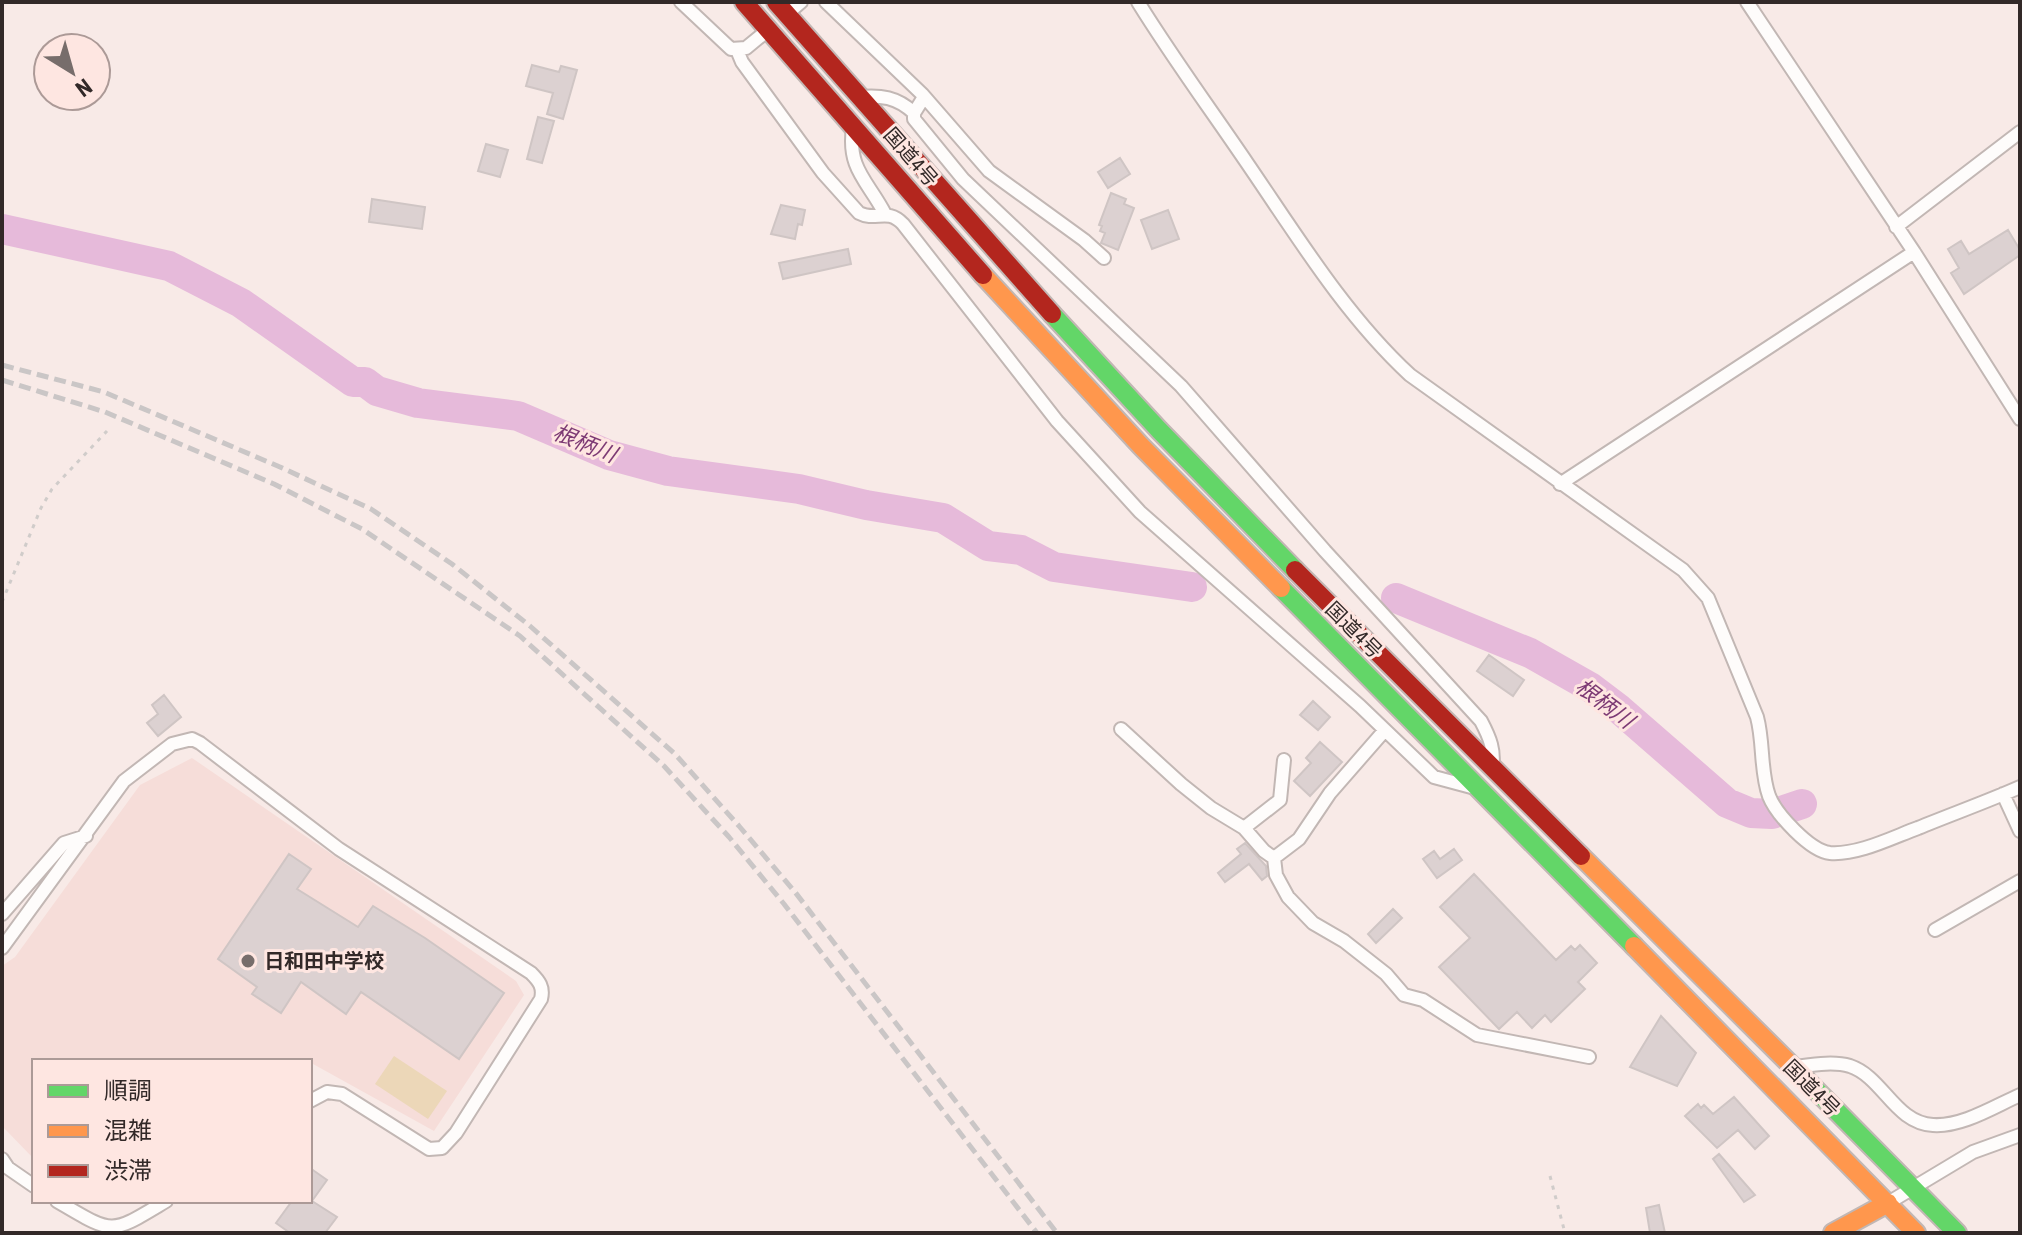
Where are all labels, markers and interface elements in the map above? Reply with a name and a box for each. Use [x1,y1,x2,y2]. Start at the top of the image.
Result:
north arrow [32,32,112,112]
text: N [71,74,97,102]
street label: 国道4号 [879,123,943,191]
water label: 根柄川 [550,420,622,468]
street label: 国道4号 [1321,597,1387,663]
water label: 根柄川 [1571,674,1640,734]
place label: 日和田中学校 [264,949,384,973]
marker: 日和田中学校 [239,952,257,970]
street label: 国道4号 [1779,1055,1845,1121]
legend [32,1059,312,1203]
text: 順調 [104,1077,152,1105]
text: 混雑 [104,1117,152,1145]
text: 渋滞 [104,1157,152,1185]

